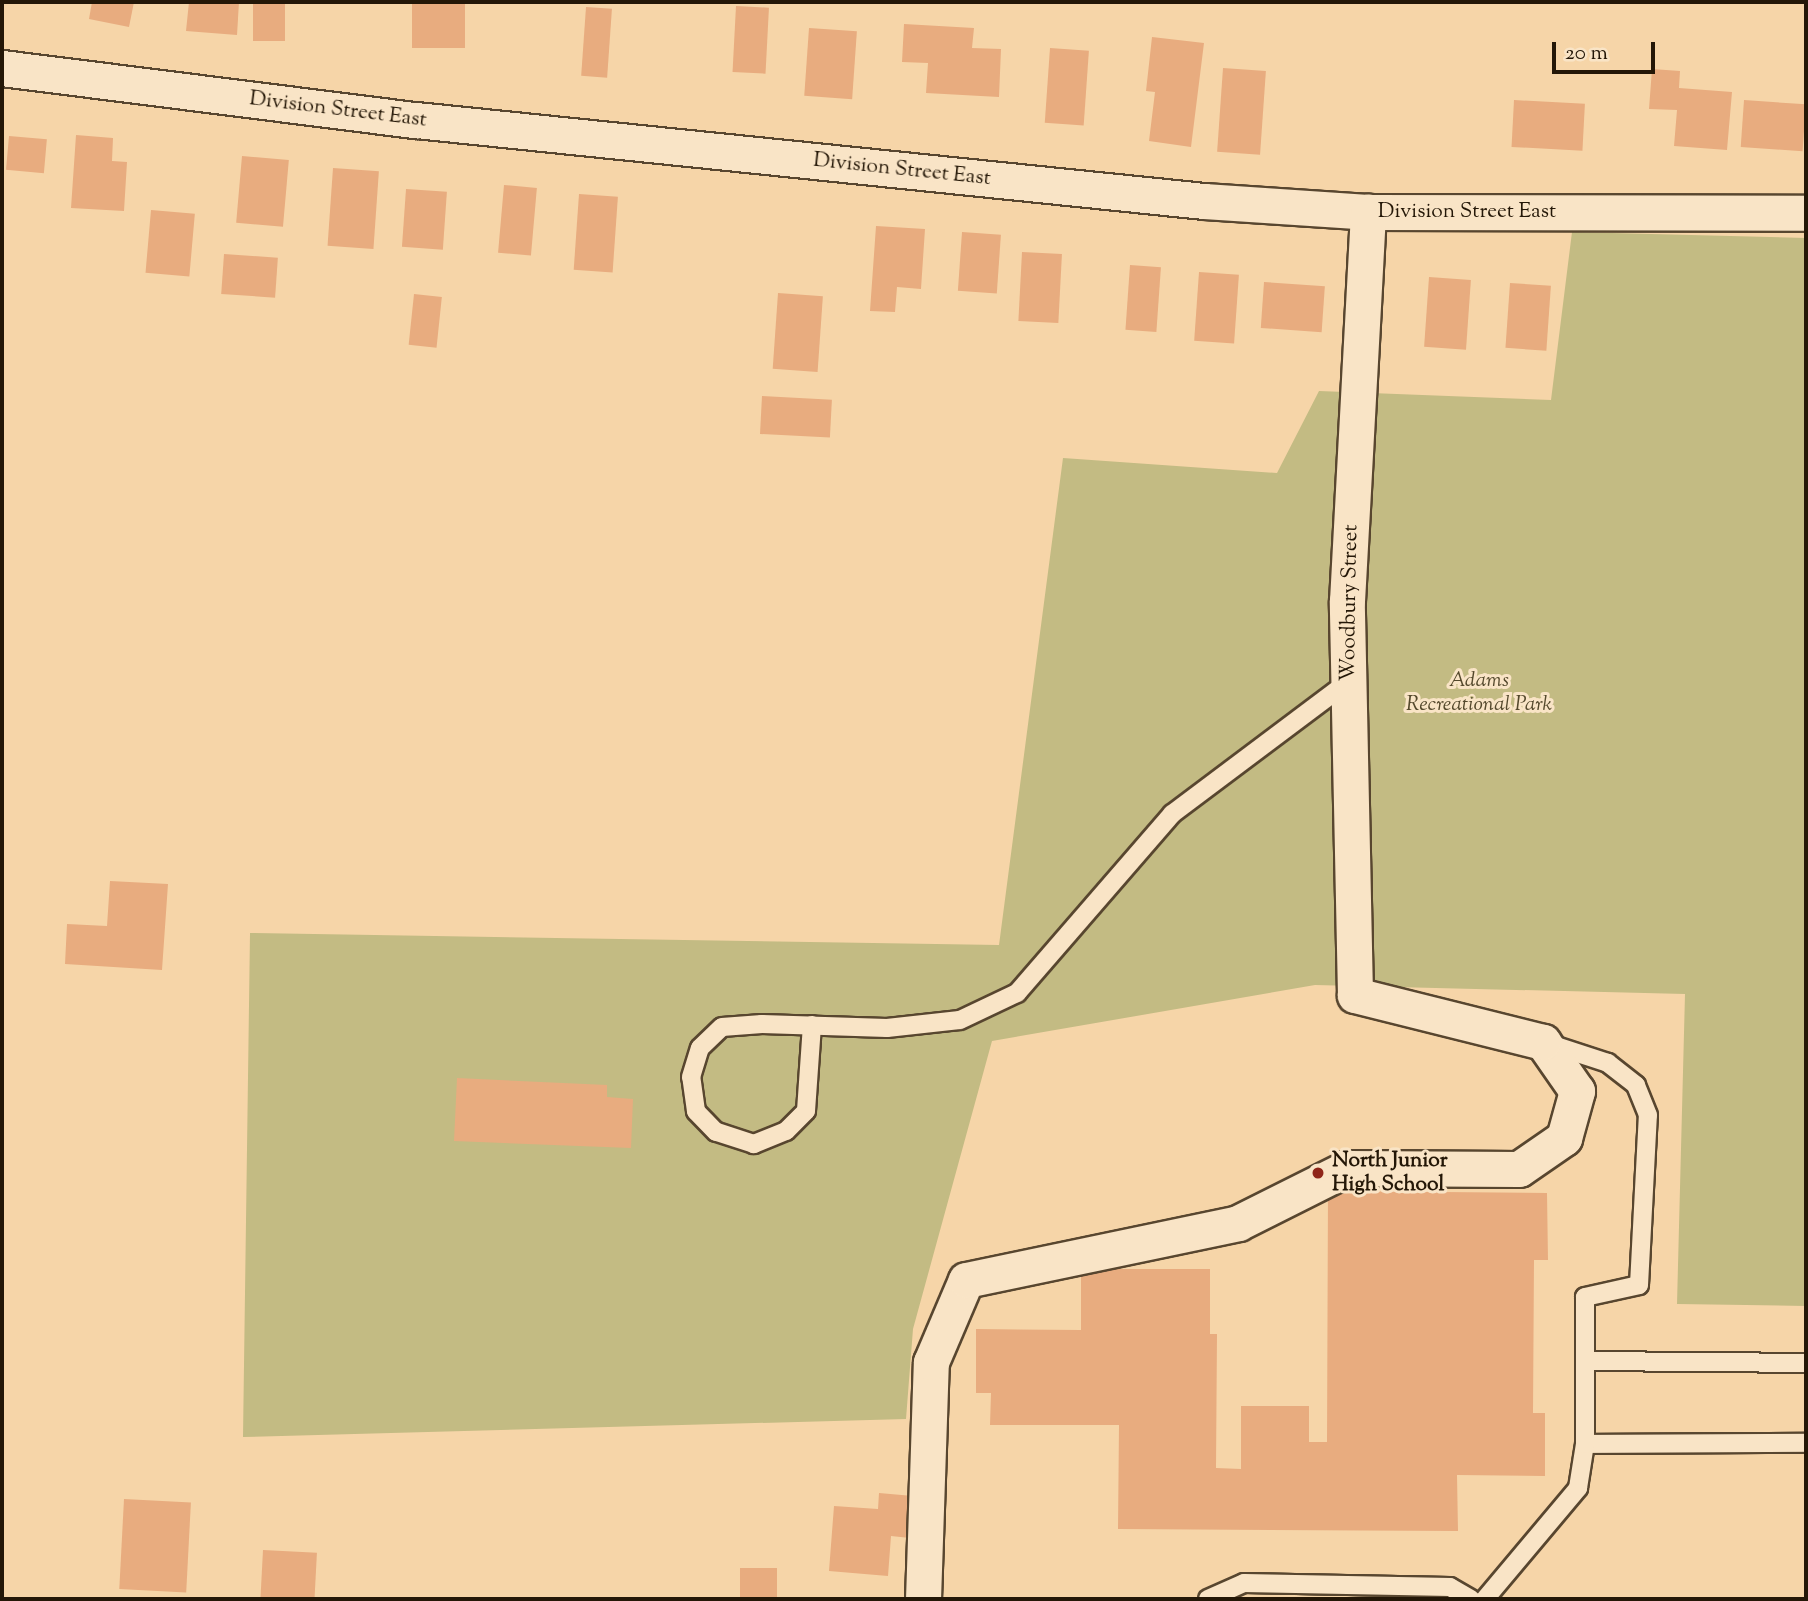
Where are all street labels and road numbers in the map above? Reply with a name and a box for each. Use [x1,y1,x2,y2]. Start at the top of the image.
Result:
street label: Division Street East [248,87,428,133]
street label: Division Street East [812,148,992,192]
street label: Division Street East [1378,199,1556,225]
street label: Woodbury Street [1336,524,1364,682]

